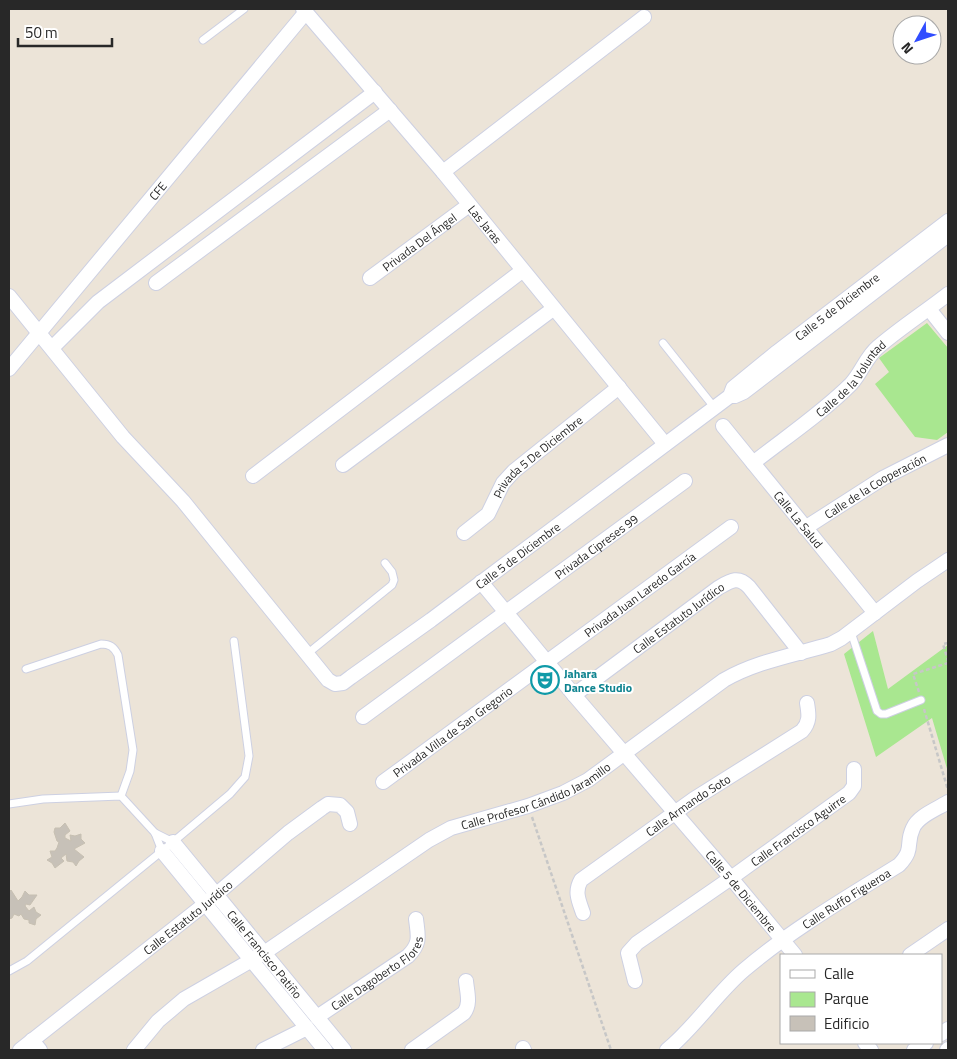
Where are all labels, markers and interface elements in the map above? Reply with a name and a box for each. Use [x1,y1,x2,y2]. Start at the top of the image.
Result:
scale bar [18,15,111,47]
north arrow [892,15,942,65]
text: 50 m [25,21,58,44]
text: N [895,38,918,59]
street label: CFE [144,177,171,204]
street label: Las Jaras [464,200,507,248]
street label: Privada Del Ángel [378,208,460,276]
street label: Calle 5 de Diciembre [790,268,883,345]
street label: Calle de la Voluntad [811,335,890,421]
street label: Privada 5 De Diciembre [488,410,587,501]
street label: Calle de la Cooperación [820,448,929,523]
street label: Calle La Salud [769,486,828,552]
street label: Privada Cipreses 99 [550,509,642,583]
street label: Calle 5 de Diciembre [471,517,564,593]
street label: Privada Juan Laredo García [580,547,699,641]
street label: Calle Estatuto Jurídico [628,577,728,658]
place label: Jahara Dance Studio [564,664,632,697]
theatre icon: Jahara Dance Studio [530,665,560,695]
street label: Privada Villa de San Gregorio [389,681,516,781]
street label: Calle Profesor Cándido Jaramillo [459,757,614,834]
street label: Calle Armando Soto [641,769,734,841]
street label: Calle Francisco Aguirre [746,789,850,871]
street label: Calle 5 de Diciembre [701,846,781,936]
street label: Calle Ruffo Figueroa [798,863,894,933]
street label: Calle Estatuto Jurídico [139,875,237,959]
street label: Calle Francisco Patiño [223,906,307,1002]
street label: Calle Dagoberto Flores [327,935,427,1015]
legend [780,954,942,1044]
text: Calle [824,962,854,985]
text: Parque [824,987,869,1010]
text: Edificio [824,1012,869,1035]

